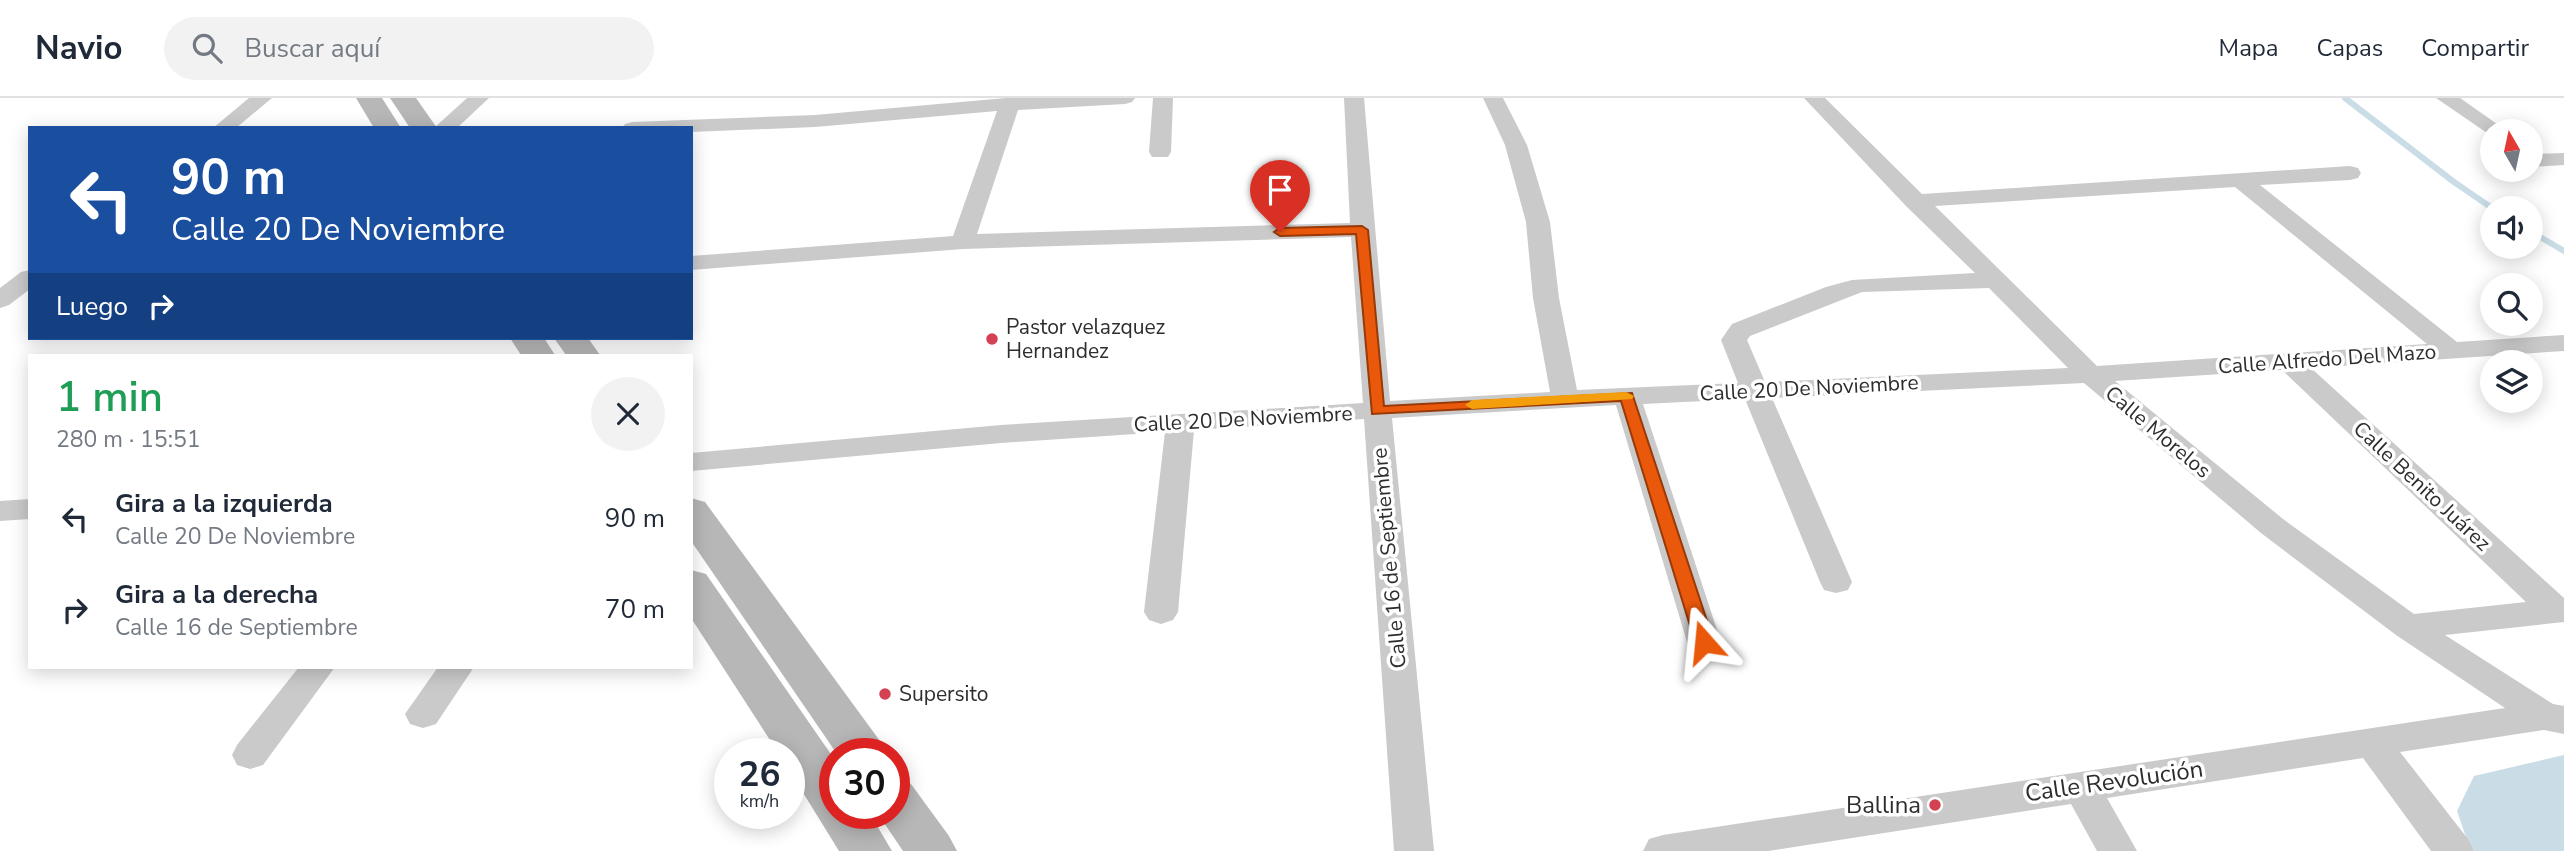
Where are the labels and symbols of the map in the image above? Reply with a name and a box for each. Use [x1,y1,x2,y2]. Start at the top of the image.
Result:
north arrow [2480,119,2543,182]
pin [1250,160,1310,232]
place label: Pastor velazquez Hernandez [1006,313,1166,365]
marker: Pastor velazquez Hernandez [984,331,1000,347]
street label: Calle Alfredo Del Mazo [2217,337,2437,381]
street label: Calle 20 De Noviembre [1699,368,1919,408]
street label: Calle Morelos [2099,380,2217,484]
street label: Calle 20 De Noviembre [1133,399,1353,439]
street label: Calle Benito Juárez [2347,415,2497,557]
street label: Calle 16 de Septiembre [1365,446,1413,670]
position arrow [1667,605,1741,679]
place label: Supersito [899,680,988,708]
marker: Supersito [877,686,893,702]
speed limit sign: 30 [819,738,910,829]
street label: Calle Revolución [2023,753,2205,809]
place label: Ballina [1846,789,1921,821]
marker: Ballina [1927,797,1943,813]

